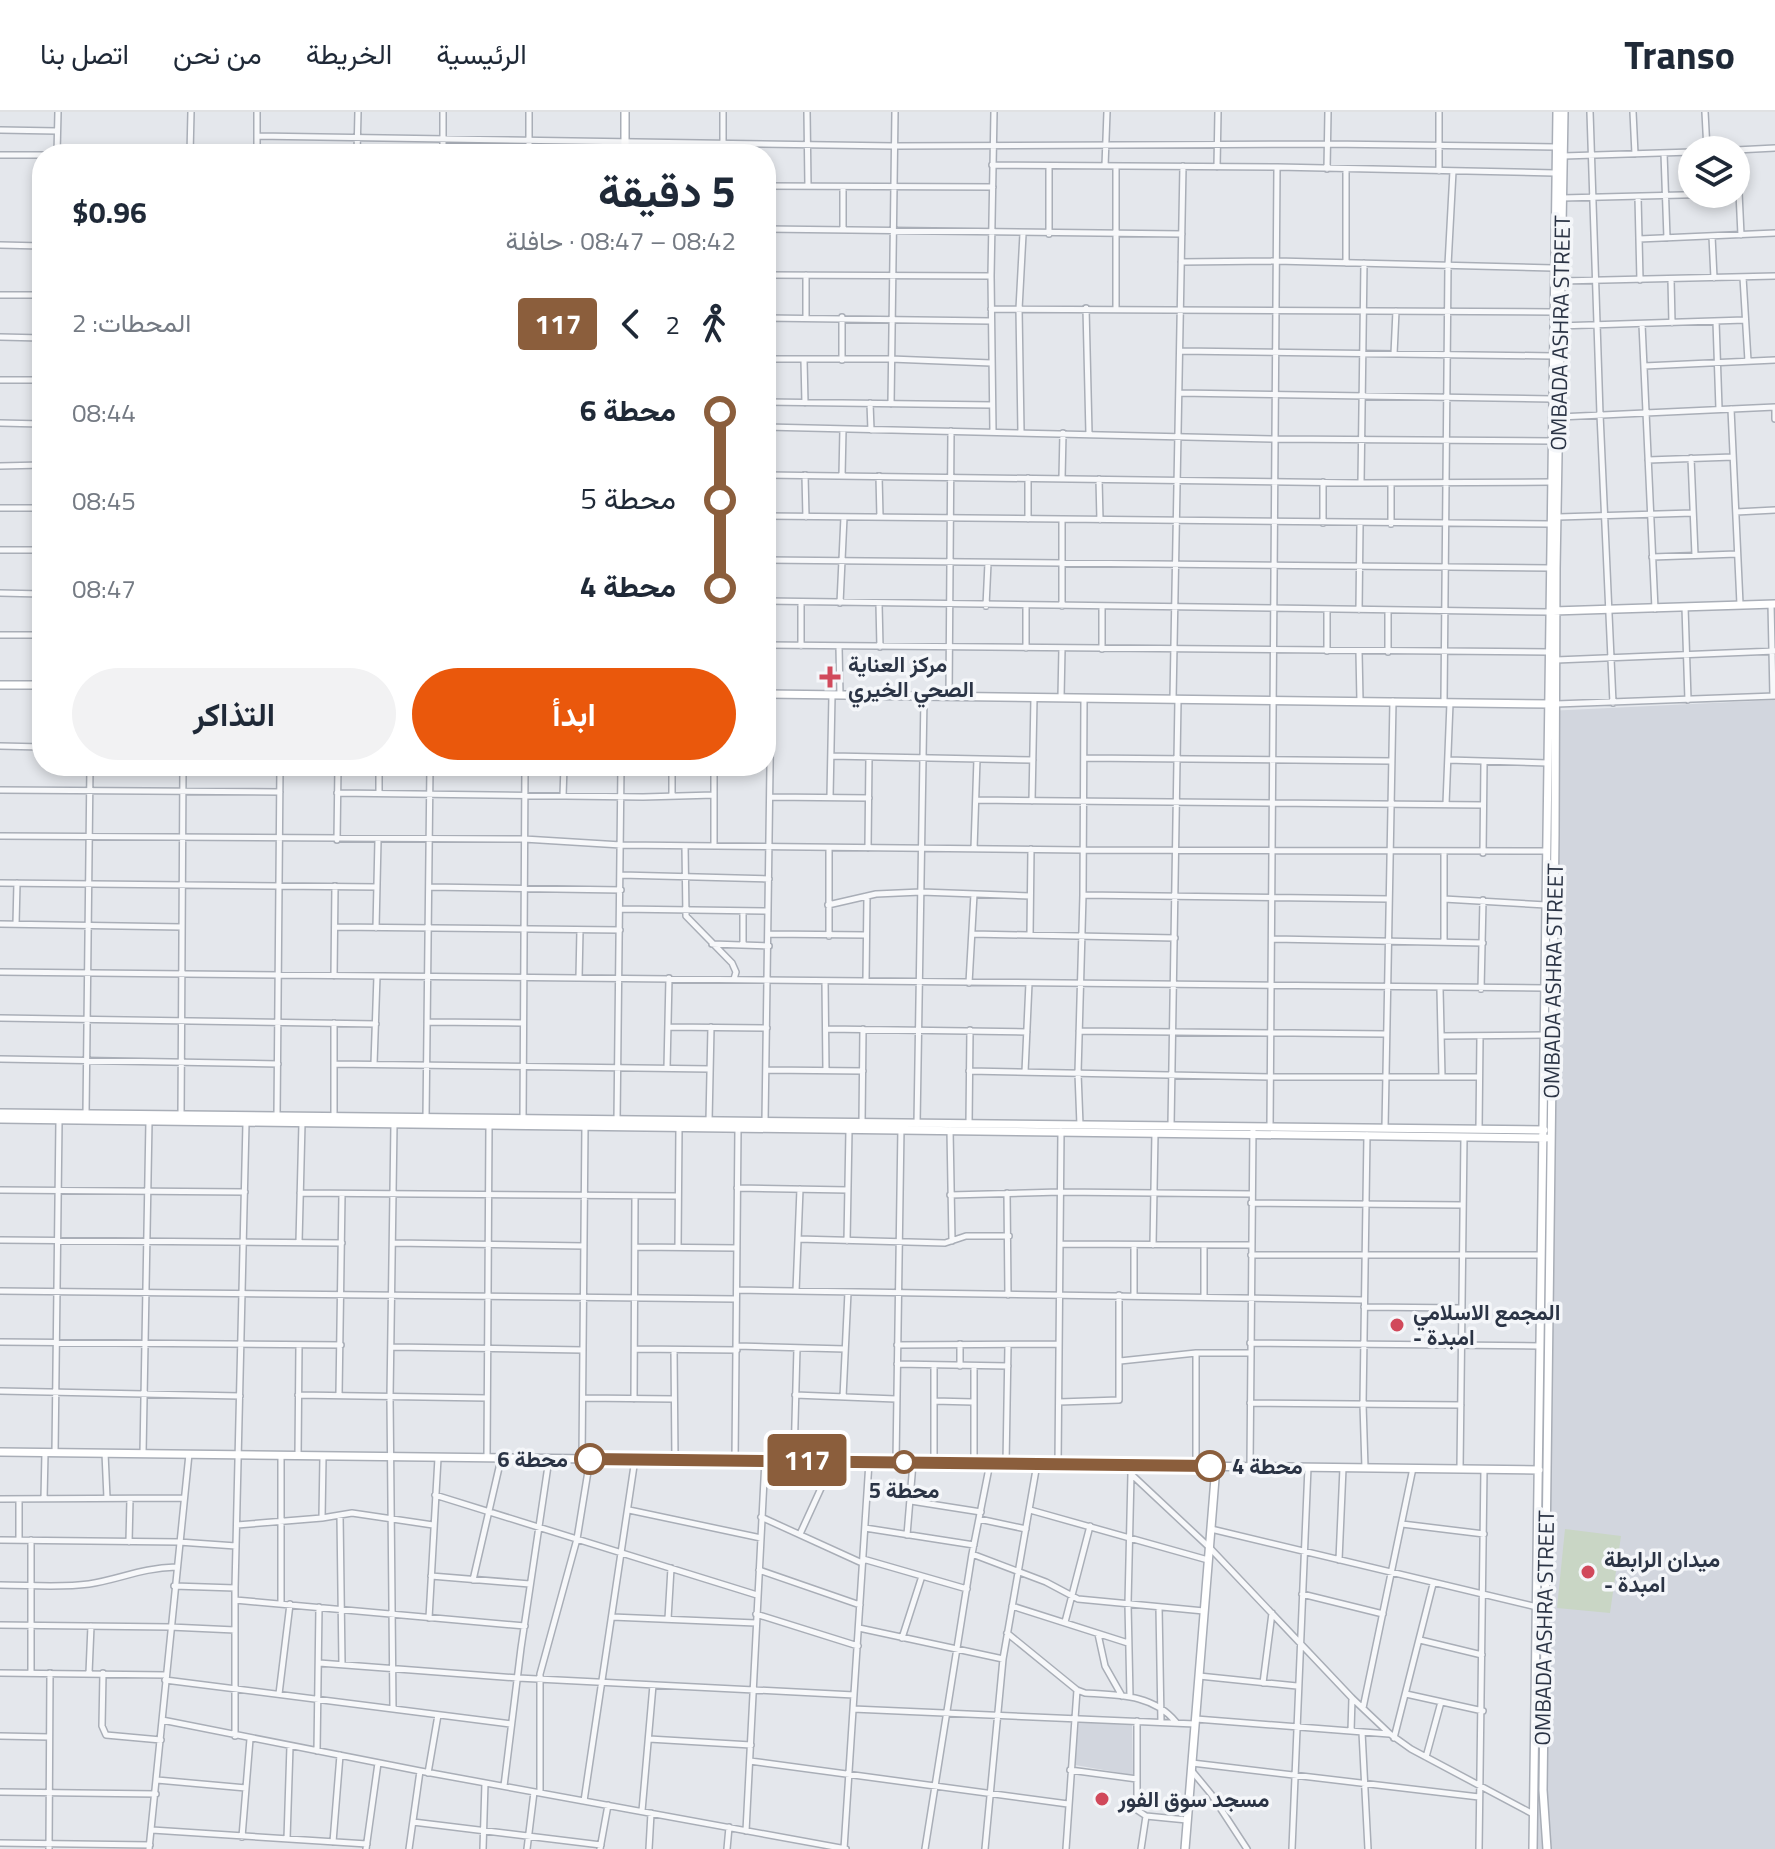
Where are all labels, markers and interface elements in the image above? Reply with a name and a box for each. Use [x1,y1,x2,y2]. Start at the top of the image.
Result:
text: Transo [1624,26,1735,84]
text: اتصل بنا [40,32,129,75]
text: من نحن [173,32,262,75]
text: الخريطة [306,32,392,75]
text: الرئيسية [436,32,527,75]
map controls [1678,136,1750,208]
button: layers [1678,136,1750,208]
text: 5 دقيقة [598,157,736,224]
text: $0.96 [72,189,147,235]
street label: OMBADA ASHRA STREET [1541,215,1579,451]
text: 08:42 – 08:47 · حافلة [505,221,736,260]
text: 117 [534,302,581,345]
icon: back [609,302,653,346]
icon: walk [692,302,736,346]
text: المحطات: 2 [72,303,191,342]
text: 2 [665,305,680,344]
text: محطة 6 [580,387,676,433]
text: 08:44 [72,393,136,432]
text: محطة 5 [580,475,676,521]
text: 08:45 [72,481,136,520]
text: محطة 4 [580,563,676,609]
text: 08:47 [72,569,136,608]
place label: مركز العناية الصحي الخيري [848,647,974,708]
marker: مركز العناية الصحي الخيري [819,666,841,688]
button: التذاكر [72,668,396,760]
button: ابدأ [412,668,736,760]
street label: OMBADA ASHRA STREET [1534,863,1572,1099]
place label: المجمع الاسلامي - امبدة [1413,1295,1560,1354]
marker: المجمع الاسلامي - امبدة [1388,1316,1406,1334]
line badge: 117 [761,1434,853,1486]
text: 117 [783,1438,831,1481]
place label: محطة 6 [497,1442,568,1476]
marker: محطة 6 [575,1444,605,1474]
place label: محطة 4 [1232,1449,1303,1483]
marker: محطة 5 [893,1451,915,1473]
marker: محطة 4 [1195,1451,1225,1481]
place label: محطة 5 [869,1473,939,1507]
street label: OMBADA ASHRA STREET [1525,1510,1563,1746]
place label: ميدان الرابطة - امبدة [1604,1542,1720,1601]
marker: ميدان الرابطة - امبدة [1579,1563,1597,1581]
place label: مسجد سوق الفور [1117,1782,1270,1816]
marker: مسجد سوق الفور [1093,1790,1111,1808]

